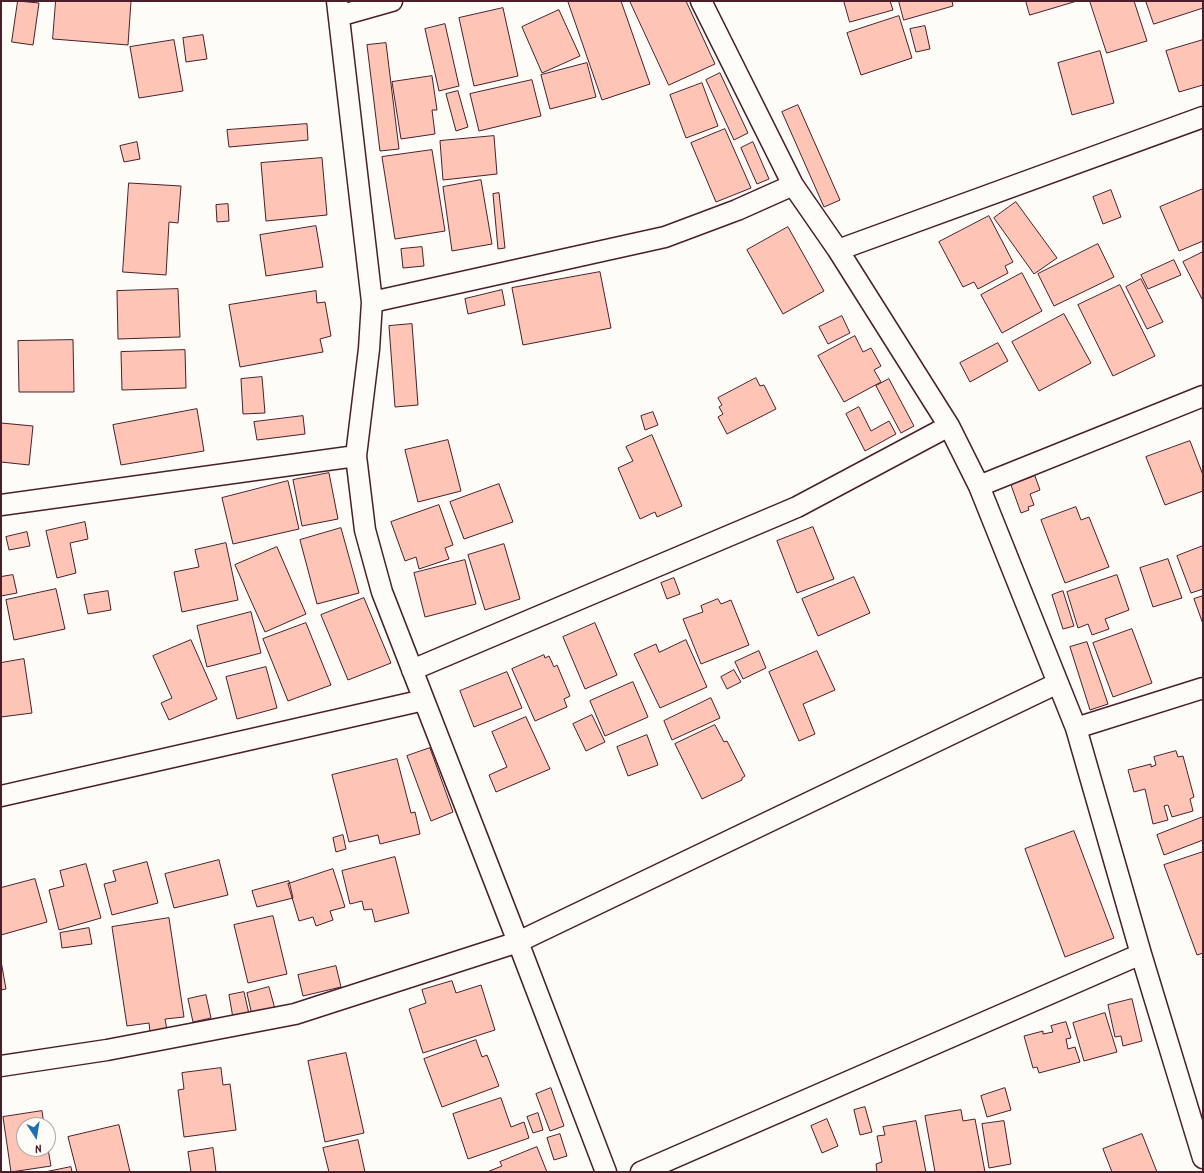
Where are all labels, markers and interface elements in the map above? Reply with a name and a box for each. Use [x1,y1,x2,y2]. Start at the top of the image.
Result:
north arrow [16,1117,56,1157]
text: N [33,1138,44,1157]

